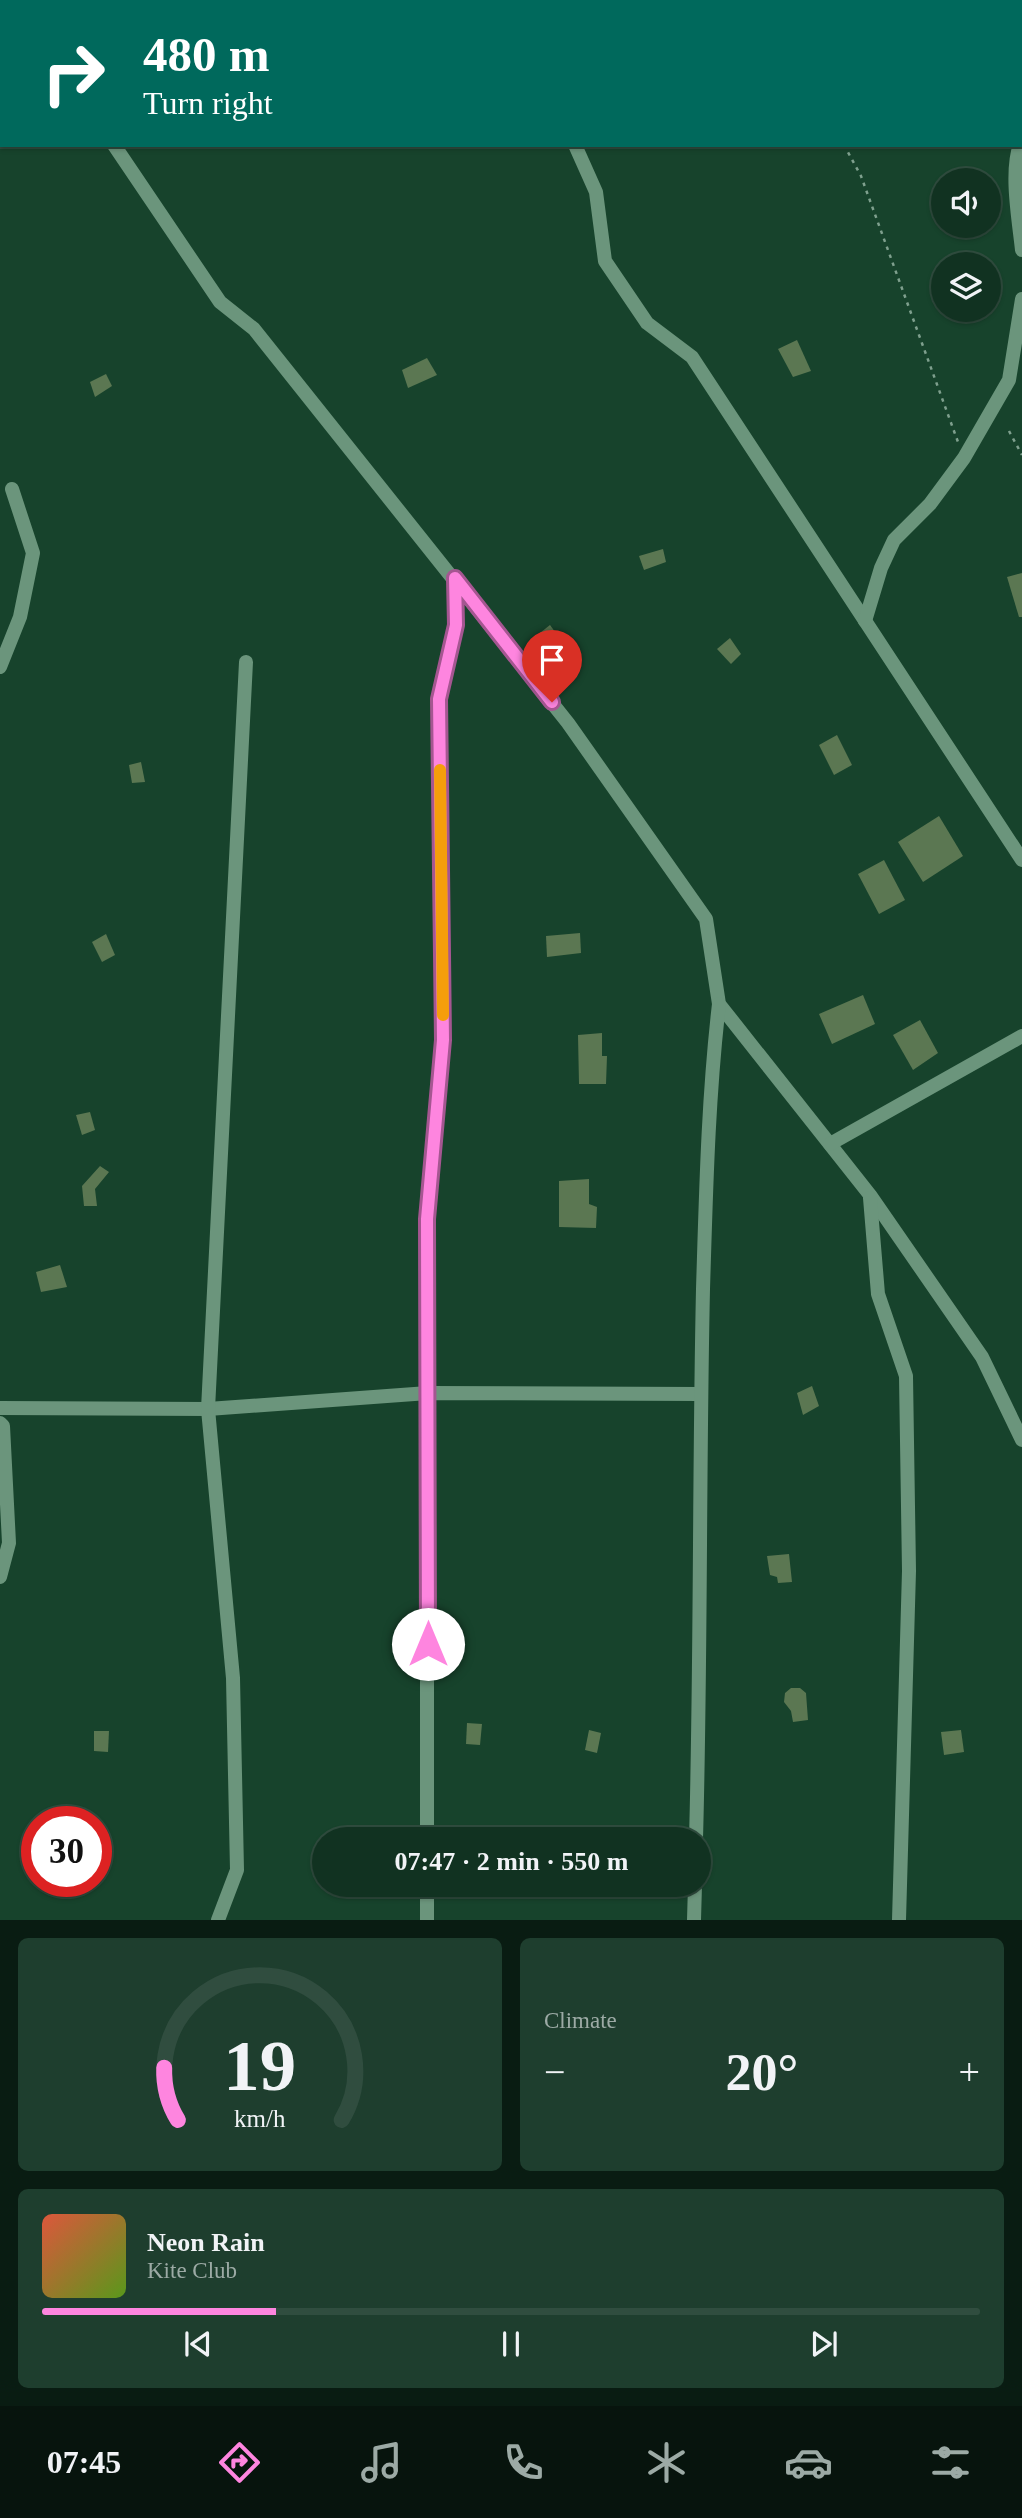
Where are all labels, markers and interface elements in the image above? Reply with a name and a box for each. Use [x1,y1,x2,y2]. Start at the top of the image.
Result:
text: 480 m [143,27,270,82]
icon: right [28,28,119,119]
text: Turn right [143,85,273,121]
map controls [931,168,1001,322]
button: sound [931,168,1001,238]
button: layers [931,252,1001,322]
pin [522,630,582,702]
icon: arrive [533,641,571,679]
position arrow [391,1607,465,1681]
speed limit sign: 30 [21,1806,112,1897]
text: 07:47 · 2 min · 550 m [395,1847,629,1876]
text: Climate [544,2008,617,2033]
text: 19 [224,2026,296,2107]
text: 20° [726,2044,798,2101]
text: − [544,2051,565,2093]
text: + [959,2051,980,2093]
text: km/h [234,2105,286,2132]
text: Neon Rain [147,2228,265,2257]
text: Kite Club [147,2258,237,2283]
icon: previous [179,2325,217,2363]
icon: pause [492,2325,530,2363]
icon: next [805,2325,843,2363]
icon: directions [215,2438,264,2487]
icon: music [357,2438,406,2487]
icon: phone [499,2438,548,2487]
icon: climate [642,2438,691,2487]
icon: car [784,2438,833,2487]
icon: filters [926,2438,975,2487]
text: 07:45 [47,2444,121,2480]

